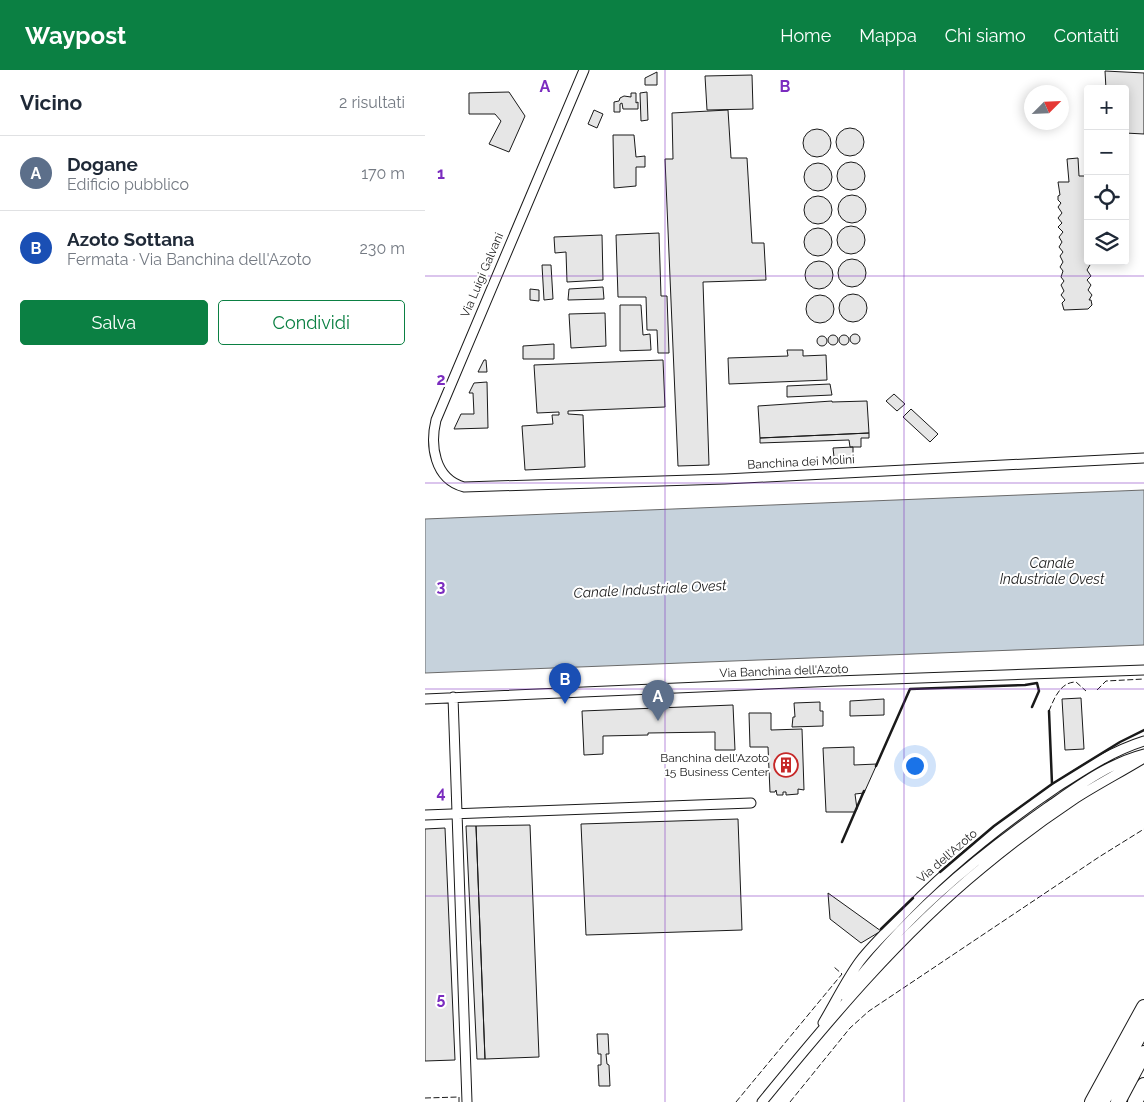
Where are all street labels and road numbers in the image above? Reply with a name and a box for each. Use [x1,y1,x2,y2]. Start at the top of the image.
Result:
street label: Via Luigi Galvani [458,230,506,320]
street label: Banchina dei Molini [747,452,855,472]
street label: Via Banchina dell'Azoto [719,662,849,680]
street label: Via dell'Azoto [914,826,980,886]

